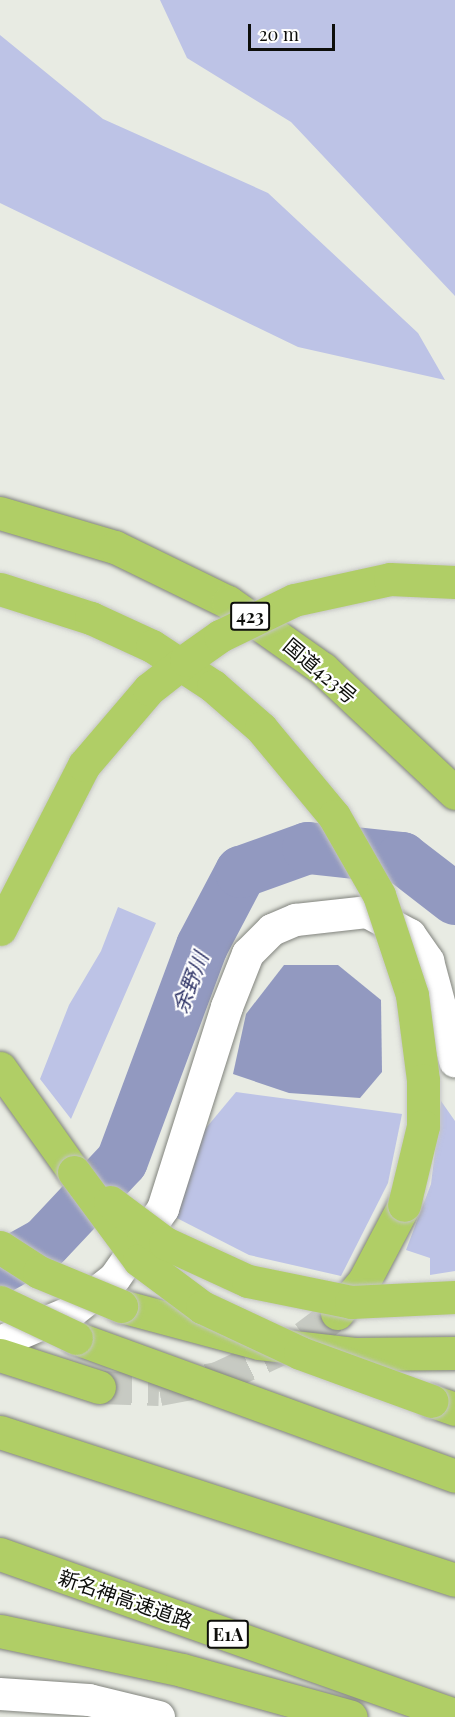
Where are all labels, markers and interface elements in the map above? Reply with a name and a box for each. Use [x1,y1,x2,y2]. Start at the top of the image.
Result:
scale bar [251,12,338,50]
text: 20 m [259,22,299,46]
road number: 423 [229,601,271,631]
street label: 国道423号 [279,632,363,708]
water label: 余野川 [166,948,212,1016]
street label: 新名神高速道路 [56,1564,196,1632]
road number: E1A [206,1619,250,1649]

